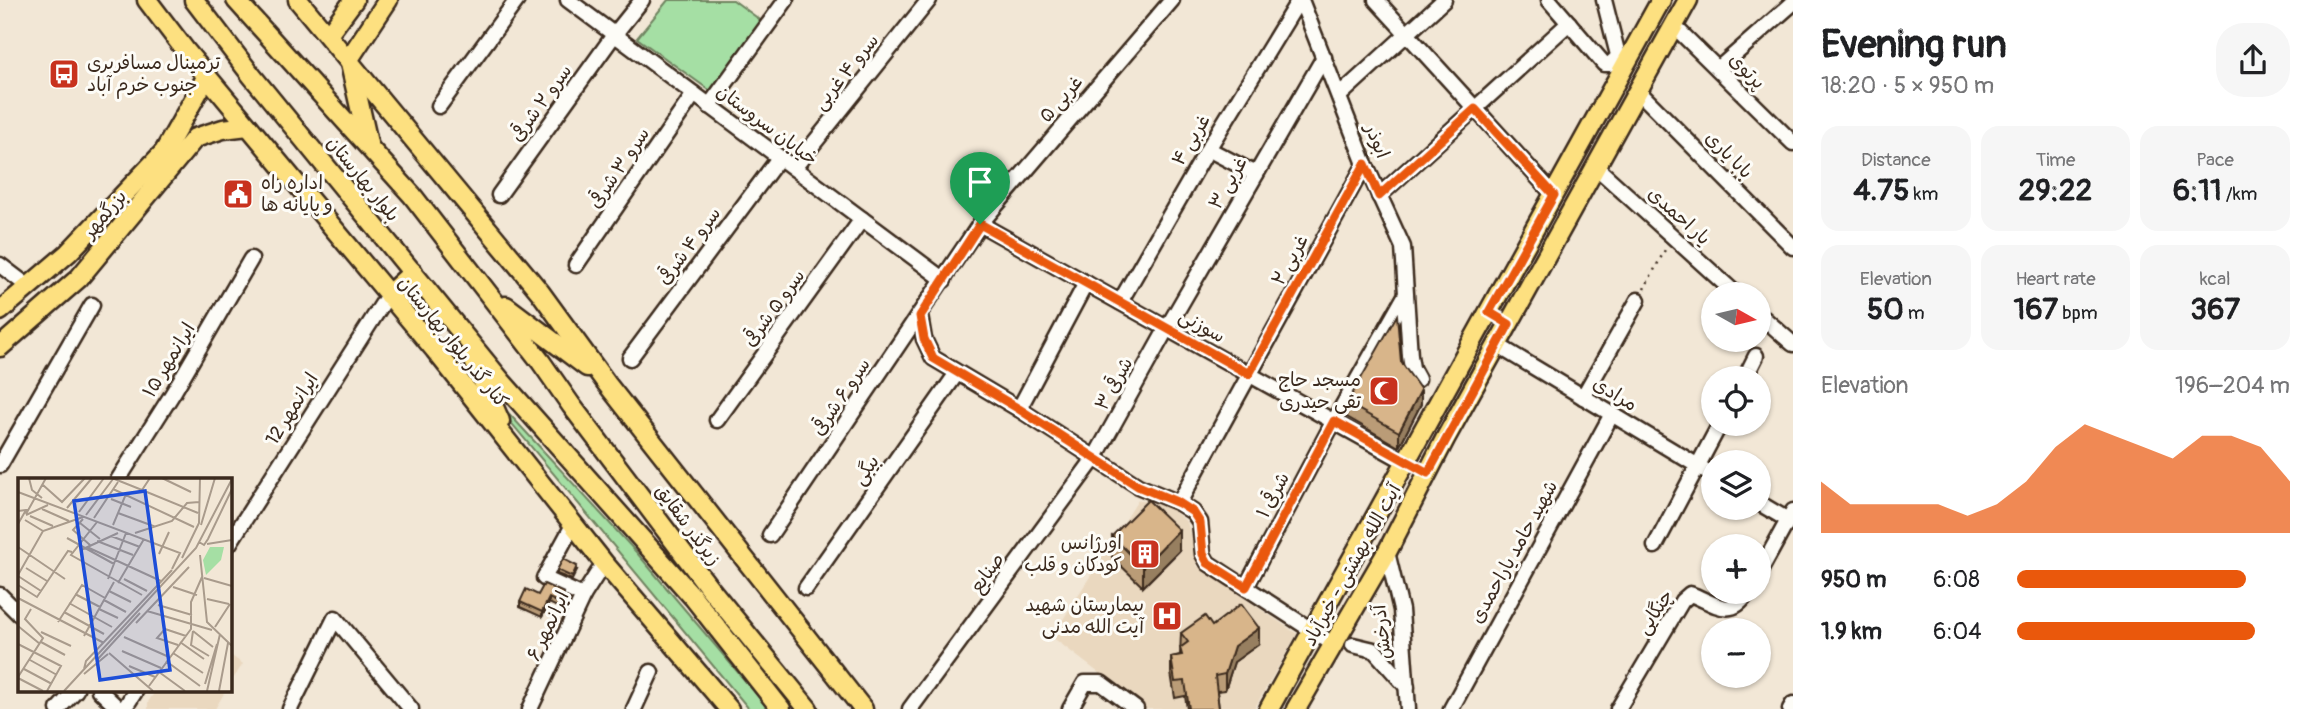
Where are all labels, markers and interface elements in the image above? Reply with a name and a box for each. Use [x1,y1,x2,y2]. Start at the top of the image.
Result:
text: Evening run [1821,21,2007,69]
button: share [2216,23,2290,97]
street label: سرو ۴ غربی [808,29,884,115]
street label: پرتوی [1724,48,1770,94]
place label: ترمینال مسافربری جنوب خرم آباد [87,51,221,99]
bus stop icon: ترمینال مسافربری جنوب خرم آباد [47,57,81,91]
street label: سرو ۲ شرقی [504,59,577,146]
street label: غربی ۵ [1034,71,1088,127]
text: 18:20 · 5 × 950 m [1821,71,1994,100]
street label: خیابان سروستان [712,79,822,171]
street label: غربی ۴ [1166,110,1216,170]
street label: ابوذر [1359,118,1395,162]
street label: سرو ۳ شرقی [582,122,655,213]
street label: بابا یاری [1700,126,1758,184]
street label: بلوار بهارستان [321,131,405,227]
text: Distance [1861,148,1931,172]
text: Time [2036,148,2075,172]
text: Pace [2196,148,2234,172]
pin [950,152,1010,224]
street label: غربی ۳ [1203,152,1253,214]
icon: arrive [961,163,999,201]
place label: اداره راه و پایانه ها [261,171,333,217]
text: 4.75 [1853,172,1909,209]
text: 29:22 [2019,172,2092,209]
text: 6:11 [2173,172,2222,209]
public building icon: اداره راه و پایانه ها [221,177,255,211]
street label: یار احمدی [1643,182,1715,250]
text: km [1909,182,1938,206]
text: /km [2222,182,2258,206]
street label: بزرگمهر [77,185,132,245]
street label: سرو ۴ شرقی [651,202,726,290]
street label: غربی ۲ [1266,230,1314,290]
street label: سرو ۵ شرقی [737,264,810,352]
text: Elevation [1860,267,1932,291]
text: Heart rate [2015,267,2096,291]
text: kcal [2200,267,2231,291]
street label: کنار گذر بلوار بهارستان [393,271,513,413]
north arrow [1701,282,1771,352]
map controls [1701,282,1771,688]
text: 50 [1867,291,1904,328]
text: 167 [2013,291,2058,328]
text: 367 [2190,291,2240,328]
text: m [1904,301,1925,325]
text: bpm [2058,301,2098,325]
street label: سوزنی [1175,304,1229,348]
street label: ایرانمهر ۱۵ [137,318,201,402]
street label: سرو ۶ شرقی [805,353,876,440]
street label: شرقی ۳ [1089,353,1138,415]
button: locate [1701,366,1771,436]
street label: ایرانمهر 12 [260,368,324,450]
place label: مسجد حاج تقی حیدری [1278,368,1361,414]
street label: مرادی [1588,371,1642,417]
text: Elevation [1821,371,1909,400]
text: 196–204 m [2175,371,2290,400]
mosque icon: مسجد حاج تقی حیدری [1367,374,1401,408]
street label: بیگی [847,450,885,490]
button: layers [1701,450,1771,520]
street label: شرقی ۱ [1250,468,1295,522]
street label: شهید حامد یاراحمدی [1465,476,1563,628]
inset map [18,478,231,692]
street label: آیت الله بهشتی - خیرآباد [1297,479,1407,650]
street label: زیرگذر شقایق [650,480,726,570]
place label: اورژانس کودکان و قلب [1024,531,1122,577]
button: + [1701,534,1771,604]
building icon: اورژانس کودکان و قلب [1128,537,1162,571]
street label: صنایع [964,548,1010,598]
text: 950 m [1821,565,1886,594]
text: 6:08 [1933,565,1980,594]
street label: چنگایی [1631,585,1679,639]
street label: ایرانمهر ۶ [521,587,575,665]
place label: بیمارستان شهید آیت الله مدنی [1025,593,1145,639]
hospital icon: بیمارستان شهید آیت الله مدنی [1150,599,1184,633]
street label: آذرخش [1367,602,1397,661]
text: 1.9 km [1821,617,1882,646]
text: 6:04 [1933,617,1982,646]
button: − [1701,618,1771,688]

